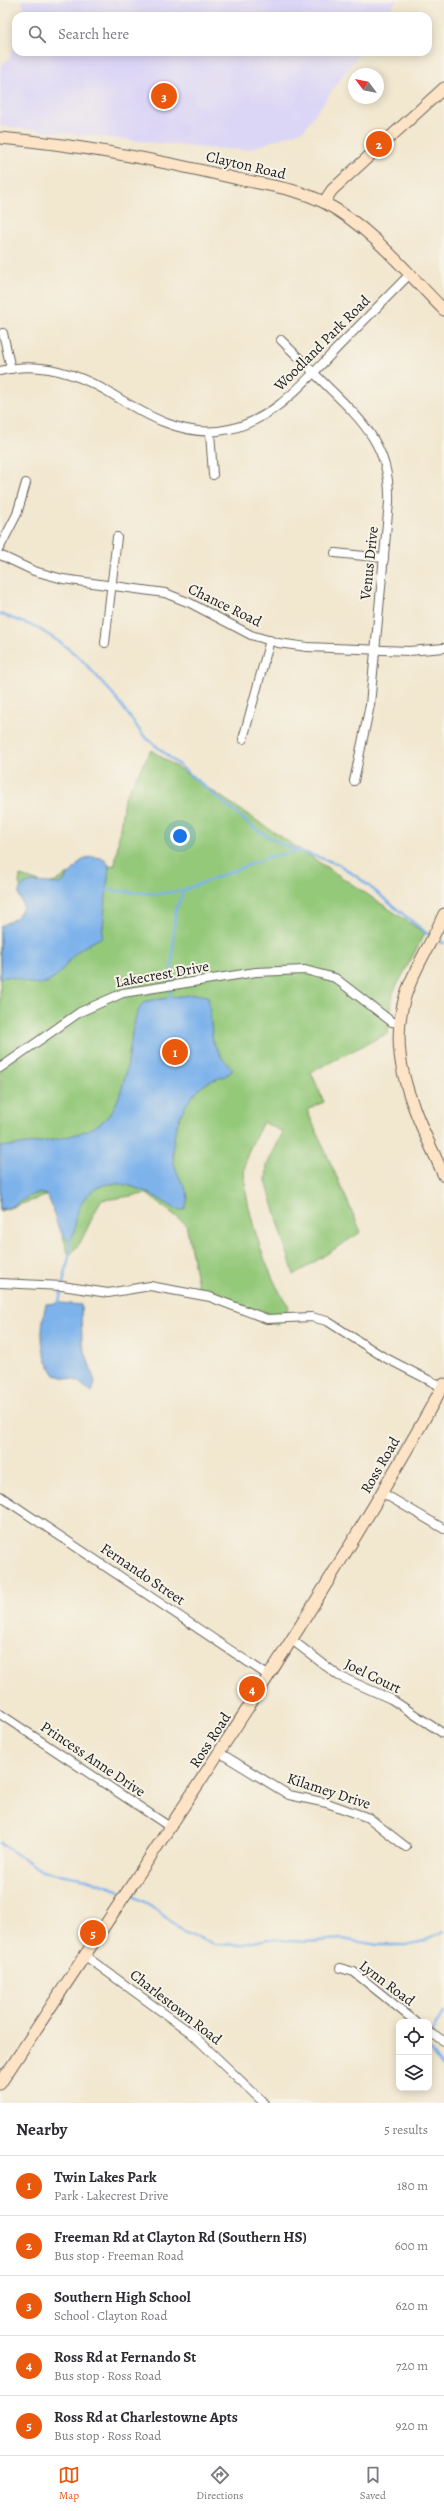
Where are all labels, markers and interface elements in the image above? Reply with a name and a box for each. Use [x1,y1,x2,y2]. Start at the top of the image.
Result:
search box [12,12,432,56]
icon: search [26,23,48,45]
text: Search here [58,24,129,44]
north arrow [348,68,384,104]
pin: 3 [151,81,177,111]
pin: 2 [366,129,392,159]
street label: Clayton Road [204,146,289,184]
street label: Woodland Park Road [269,290,375,396]
street label: Venus Drive [355,525,383,602]
street label: Chance Road [185,579,266,632]
your location [170,826,190,846]
street label: Lakecrest Drive [114,956,211,992]
pin: 1 [162,1037,188,1067]
street label: Ross Road [356,1432,405,1497]
street label: Fernando Street [97,1538,189,1610]
street label: Joel Court [341,1654,405,1698]
pin: 4 [239,1674,265,1704]
street label: Ross Road [185,1708,236,1772]
street label: Princess Anne Drive [37,1716,150,1802]
street label: Kilamey Drive [285,1768,374,1814]
pin: 5 [80,1918,106,1948]
street label: Lynn Road [355,1956,420,2011]
street label: Charlestown Road [126,1965,227,2050]
map controls [396,2019,432,2091]
button: locate [396,2019,432,2055]
button: layers [396,2055,432,2091]
text: Nearby [16,2118,67,2141]
text: 5 results [384,2121,428,2138]
text: Twin Lakes Park [54,2167,156,2187]
text: 1 [27,2177,31,2194]
text: 180 m [397,2177,428,2194]
text: Park · Lakecrest Drive [54,2187,168,2204]
text: Freeman Rd at Clayton Rd (Southern HS) [54,2227,307,2247]
text: 2 [26,2237,32,2254]
text: 600 m [395,2237,428,2254]
text: Bus stop · Freeman Road [54,2247,184,2264]
text: Southern High School [54,2287,191,2307]
text: 3 [26,2297,32,2314]
text: 620 m [395,2297,428,2314]
text: School · Clayton Road [54,2307,167,2324]
text: Ross Rd at Fernando St [54,2347,196,2367]
text: 4 [26,2357,32,2374]
text: 720 m [396,2357,428,2374]
text: Bus stop · Ross Road [54,2367,161,2384]
text: Ross Rd at Charlestowne Apts [54,2407,238,2427]
text: 5 [26,2417,32,2434]
text: 920 m [396,2417,428,2434]
text: Bus stop · Ross Road [54,2427,161,2444]
tab: Map [58,2464,80,2503]
tab: Directions [196,2464,244,2503]
tab: Saved [360,2464,386,2503]

